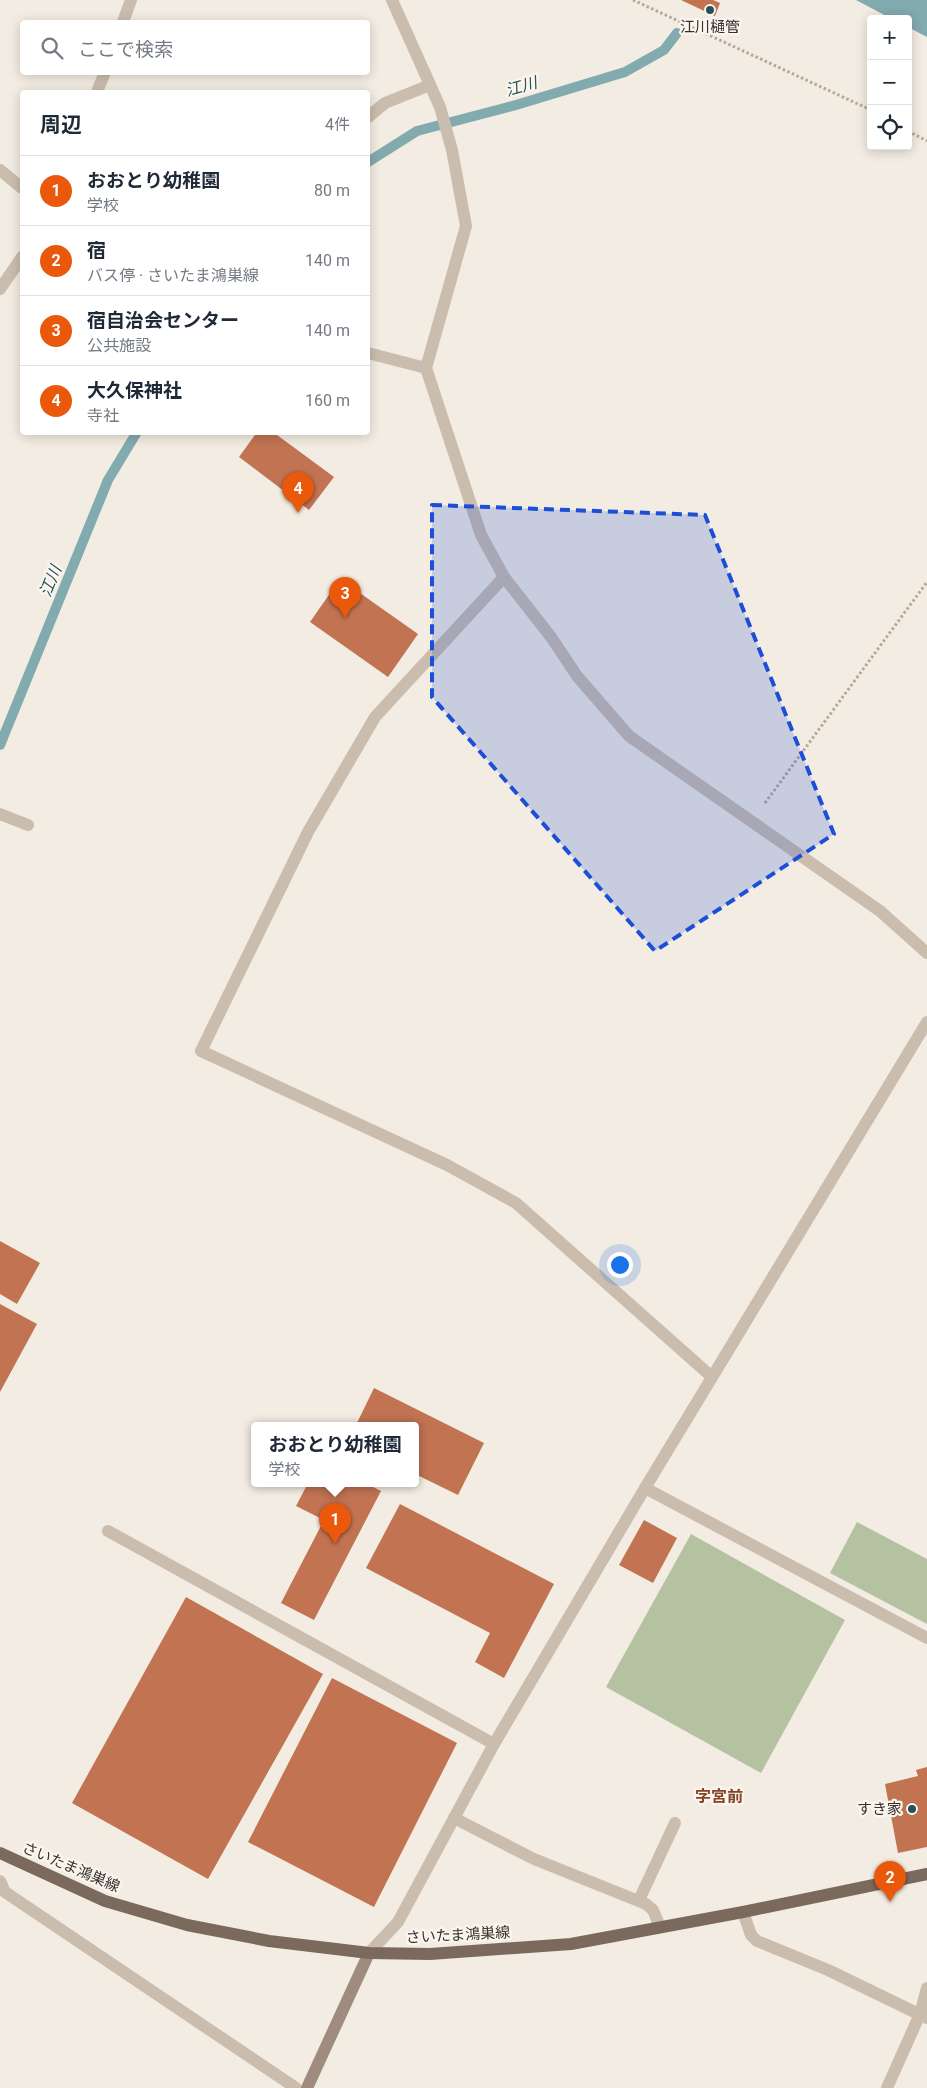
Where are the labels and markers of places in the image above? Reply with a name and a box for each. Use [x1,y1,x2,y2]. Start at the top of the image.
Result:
marker: 江川樋管 [704,4,716,16]
place label: 江川樋管 [680,18,740,36]
pin: 4 [282,472,314,513]
pin: 3 [329,577,361,618]
pin: 1 [319,1503,351,1544]
place label: すき家 [857,1800,902,1818]
marker: すき家 [906,1803,918,1815]
pin: 2 [874,1861,906,1902]

